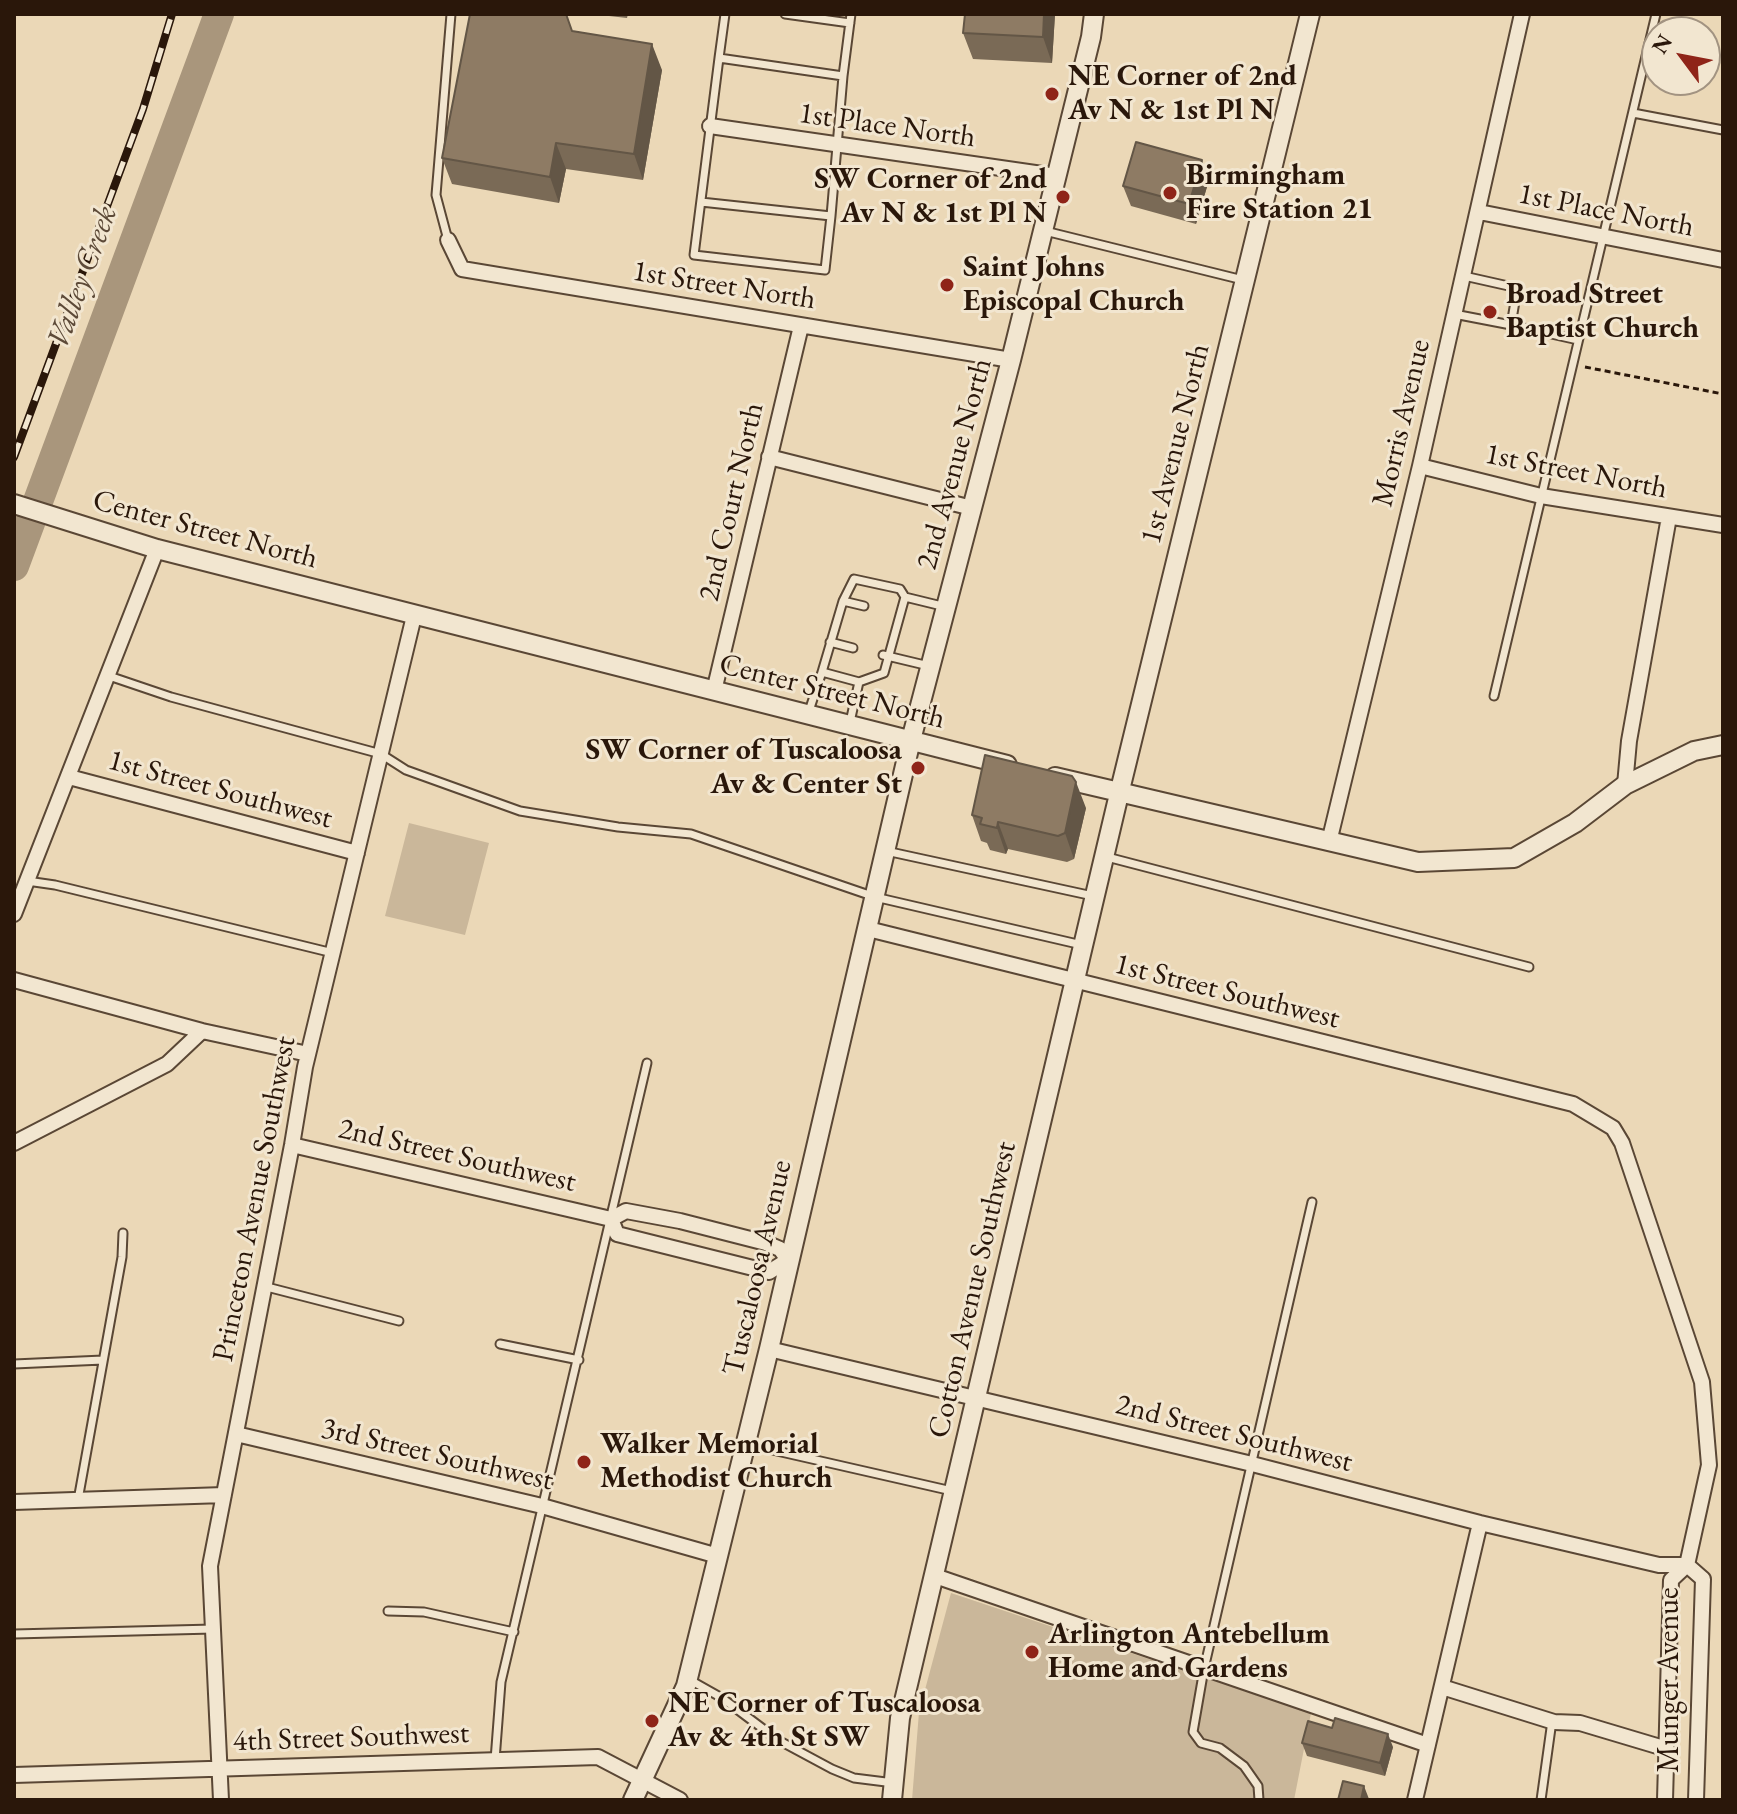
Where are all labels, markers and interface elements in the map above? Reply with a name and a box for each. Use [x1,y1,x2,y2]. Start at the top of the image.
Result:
north arrow [1641,16,1721,96]
text: N [1645,29,1679,59]
place label: NE Corner of 2nd Av N & 1st Pl N [1068,59,1297,130]
marker: NE Corner of 2nd Av N & 1st Pl N [1043,85,1061,103]
street label: 1st Place North [796,96,978,156]
place label: Birmingham Fire Station 21 [1186,158,1373,228]
place label: SW Corner of 2nd Av N & 1st Pl N [814,162,1047,232]
street label: 1st Place North [1515,176,1697,246]
marker: Birmingham Fire Station 21 [1161,184,1179,202]
marker: SW Corner of 2nd Av N & 1st Pl N [1054,188,1072,206]
water label: Valley Creek [40,201,126,353]
place label: Saint Johns Episcopal Church [963,250,1184,320]
street label: 1st Street North [630,254,818,318]
marker: Saint Johns Episcopal Church [938,276,956,294]
place label: Broad Street Baptist Church [1506,277,1699,348]
marker: Broad Street Baptist Church [1481,303,1499,321]
street label: Morris Avenue [1365,336,1439,510]
street label: 1st Avenue North [1134,340,1218,548]
street label: 2nd Avenue North [910,355,1000,573]
street label: 2nd Court North [692,399,772,605]
street label: 1st Street North [1482,437,1670,507]
street label: Center Street North [89,483,321,577]
street label: Center Street North [715,647,949,737]
place label: SW Corner of Tuscaloosa Av & Center St [585,733,902,804]
street label: 1st Street Southwest [104,743,336,837]
marker: SW Corner of Tuscaloosa Av & Center St [909,759,927,777]
street label: 1st Street Southwest [1111,947,1343,1037]
street label: Princeton Avenue Southwest [206,1033,304,1365]
street label: 2nd Street Southwest [335,1111,579,1201]
street label: Cotton Avenue Southwest [921,1138,1025,1442]
street label: Tuscaloosa Avenue [716,1157,800,1379]
street label: 2nd Street Southwest [1112,1387,1356,1481]
street label: 3rd Street Southwest [318,1411,556,1499]
place label: Walker Memorial Methodist Church [600,1427,833,1498]
marker: Walker Memorial Methodist Church [575,1453,593,1471]
street label: Munger Avenue [1652,1587,1688,1773]
place label: Arlington Antebellum Home and Gardens [1048,1617,1330,1688]
marker: Arlington Antebellum Home and Gardens [1023,1643,1041,1661]
place label: NE Corner of Tuscaloosa Av & 4th St SW [668,1686,981,1756]
marker: NE Corner of Tuscaloosa Av & 4th St SW [643,1712,661,1730]
street label: 4th Street Southwest [232,1716,470,1760]

